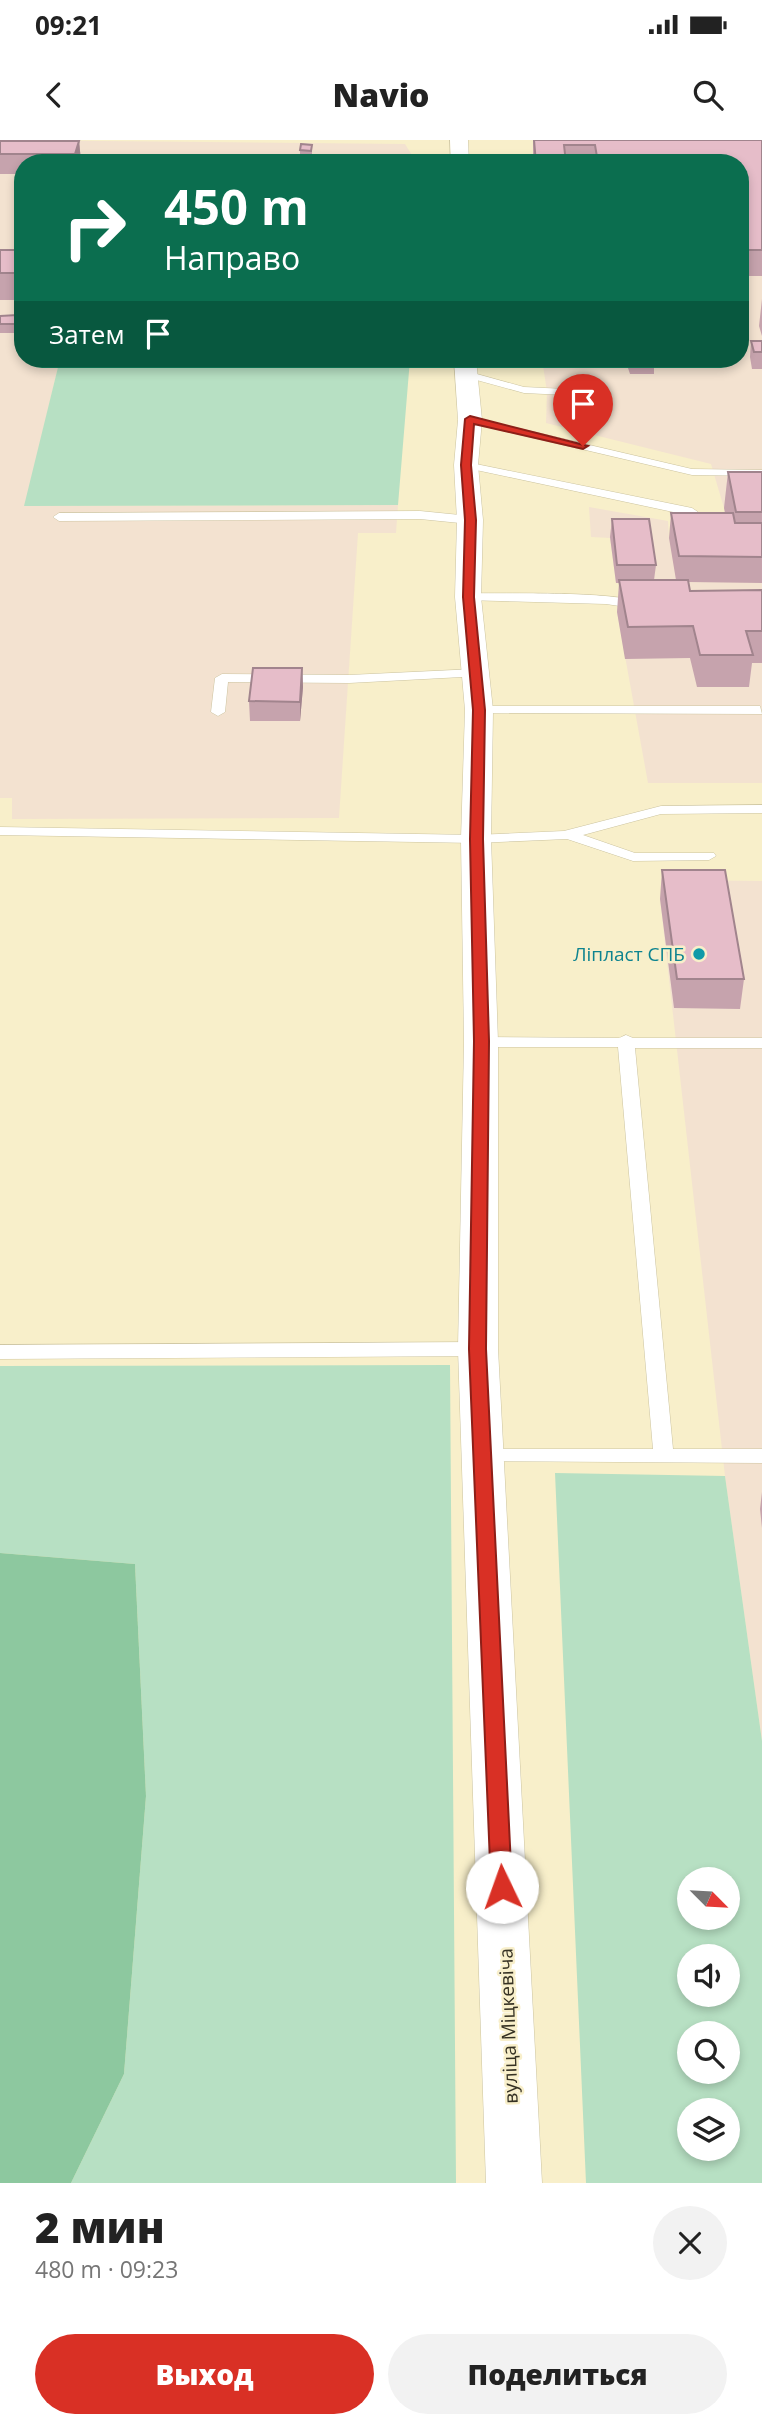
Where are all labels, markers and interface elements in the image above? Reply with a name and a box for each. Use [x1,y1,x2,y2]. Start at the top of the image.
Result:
text: 09:21 [35,7,102,43]
text: Navio [333,73,429,116]
icon: back [35,76,73,114]
icon: search [689,76,727,114]
text: 450 m [164,173,309,239]
icon: right [49,182,140,273]
text: Направо [164,236,300,279]
icon: arrive [139,315,177,353]
text: Затем [49,316,125,352]
pin [553,374,613,446]
icon: arrive [564,385,602,423]
place label: Ліпласт СПБ [573,941,685,967]
marker: Ліпласт СПБ [691,946,707,962]
position arrow [465,1850,539,1924]
north arrow [677,1867,740,1930]
map controls [677,1867,740,2161]
button: sound [677,1944,740,2007]
street label: вуліца Міцкевіча [492,1948,524,2104]
button: search [677,2021,740,2084]
button: layers [677,2098,740,2161]
text: 2 мин [35,2198,165,2255]
button: close [653,2206,727,2280]
text: 480 m · 09:23 [35,2253,178,2285]
button: Выход [35,2334,374,2414]
button: Поделиться [388,2334,727,2414]

